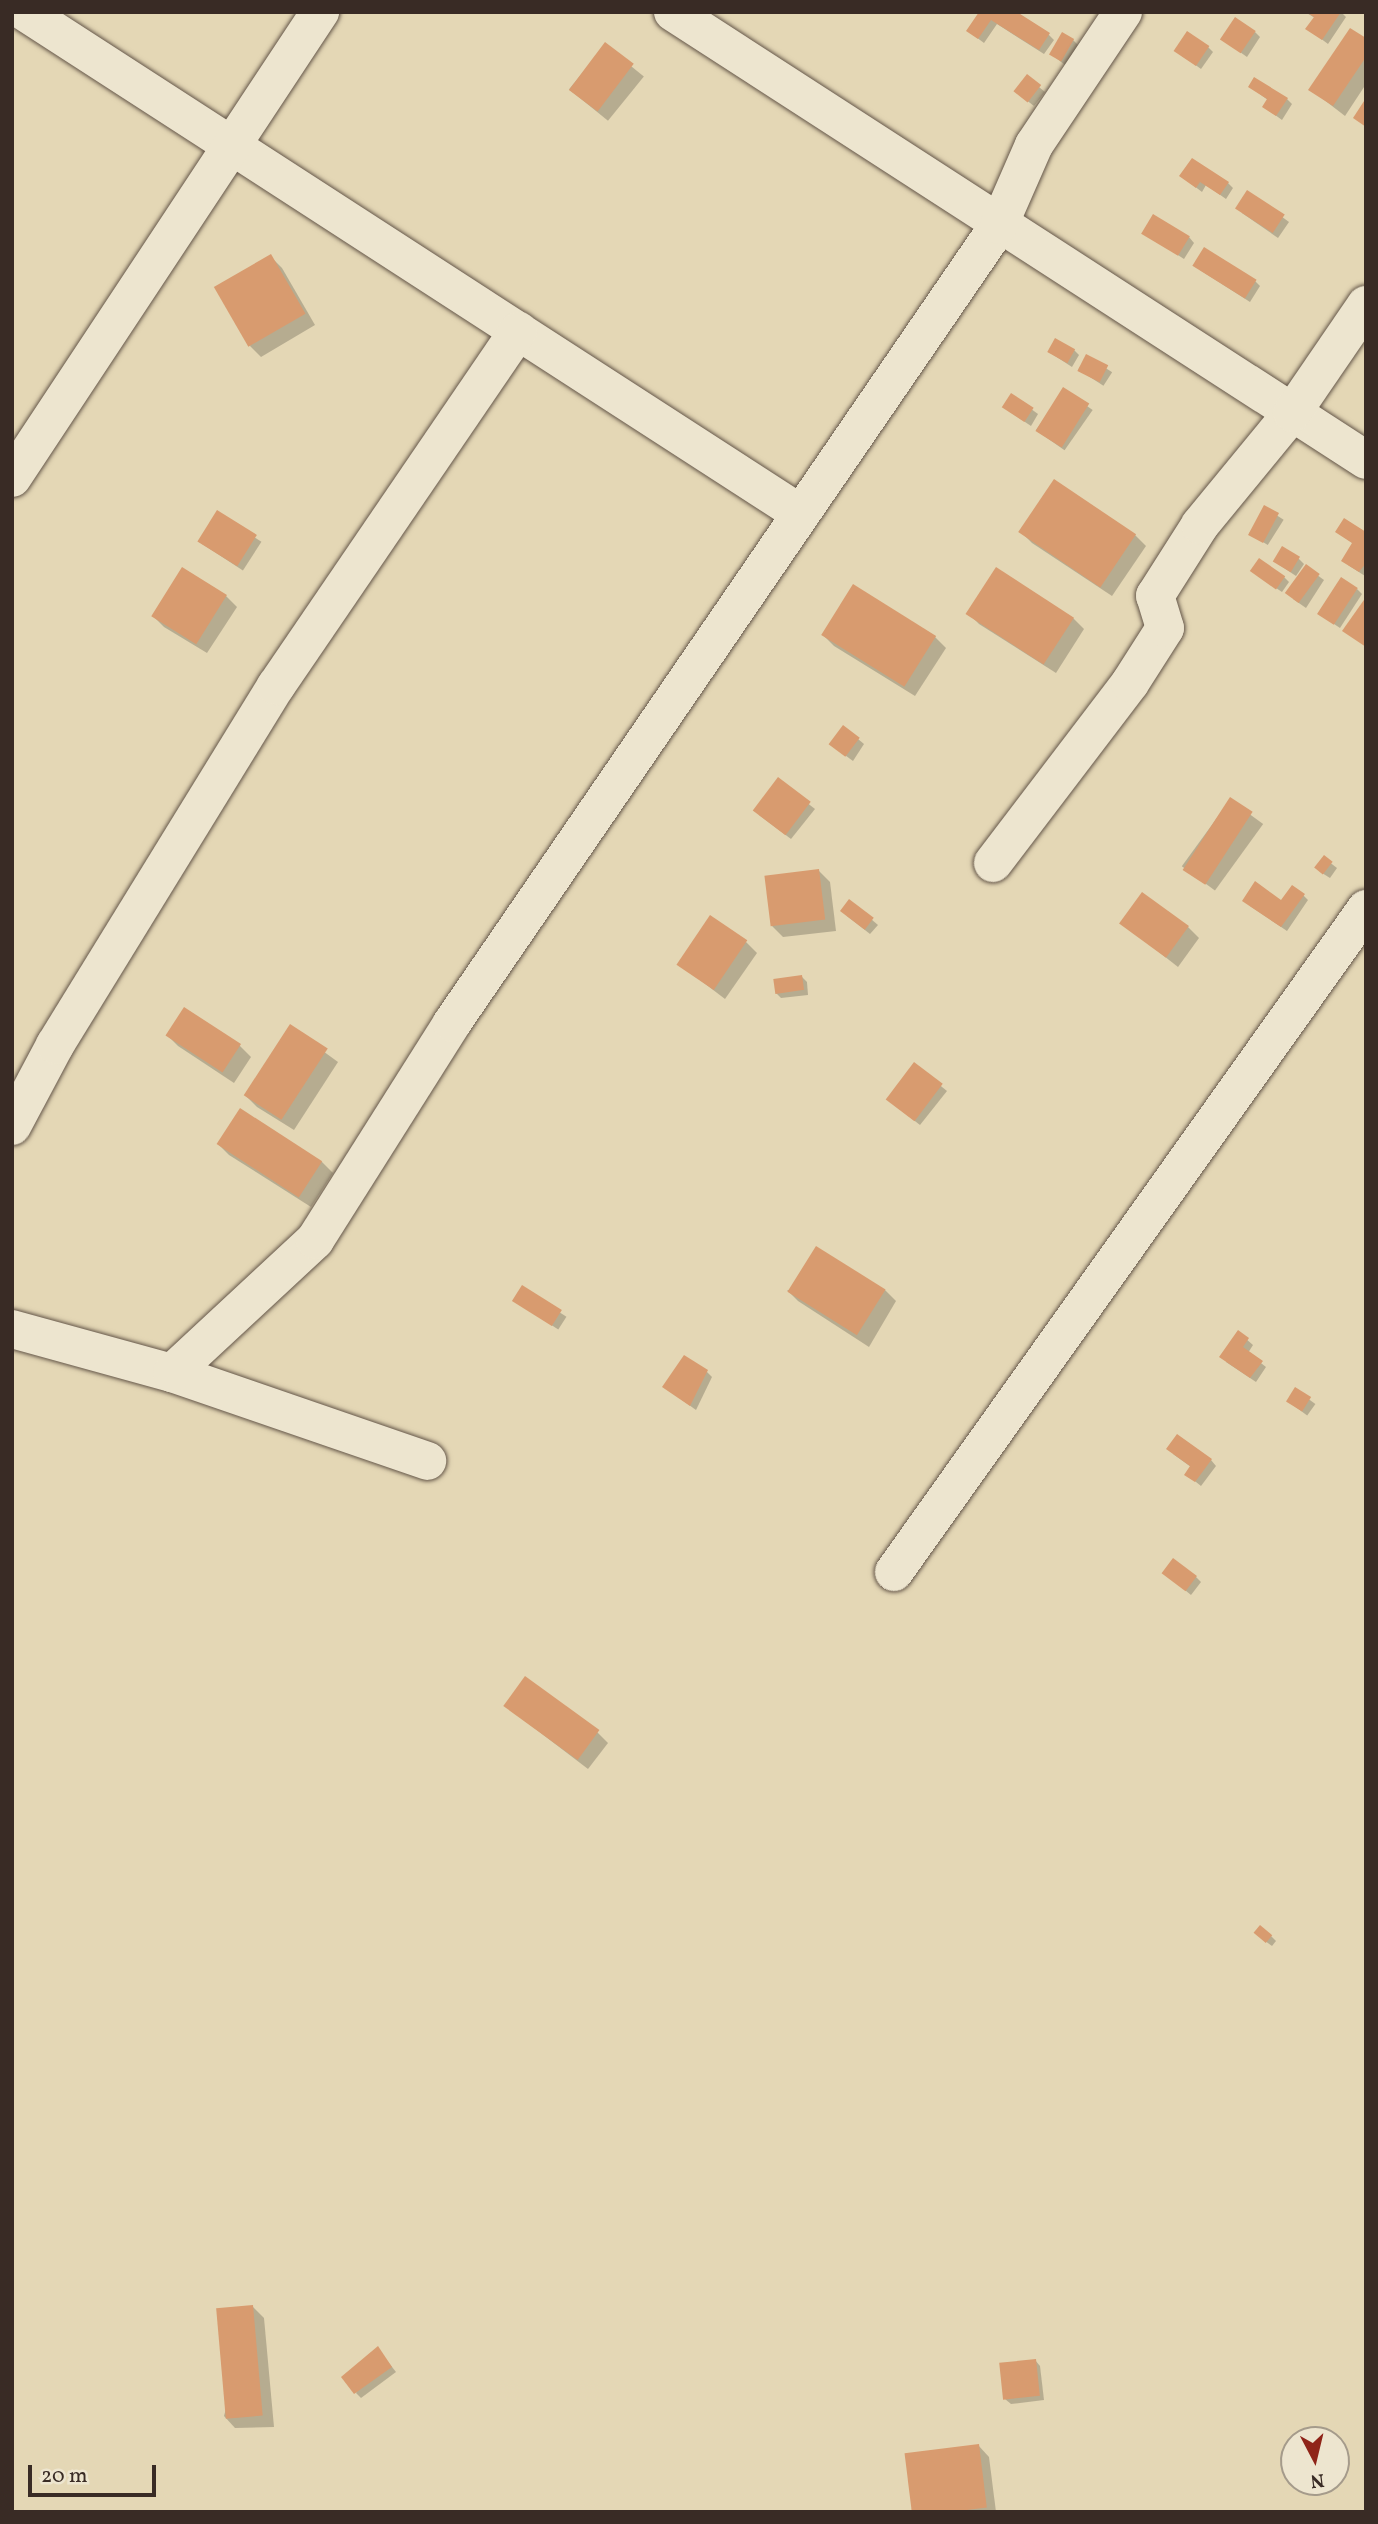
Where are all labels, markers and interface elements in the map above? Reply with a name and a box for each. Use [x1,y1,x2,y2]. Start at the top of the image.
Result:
north arrow [1280,2426,1350,2496]
scale bar [32,2450,159,2494]
text: 20 m [41,2462,87,2491]
text: N [1309,2466,1326,2494]

